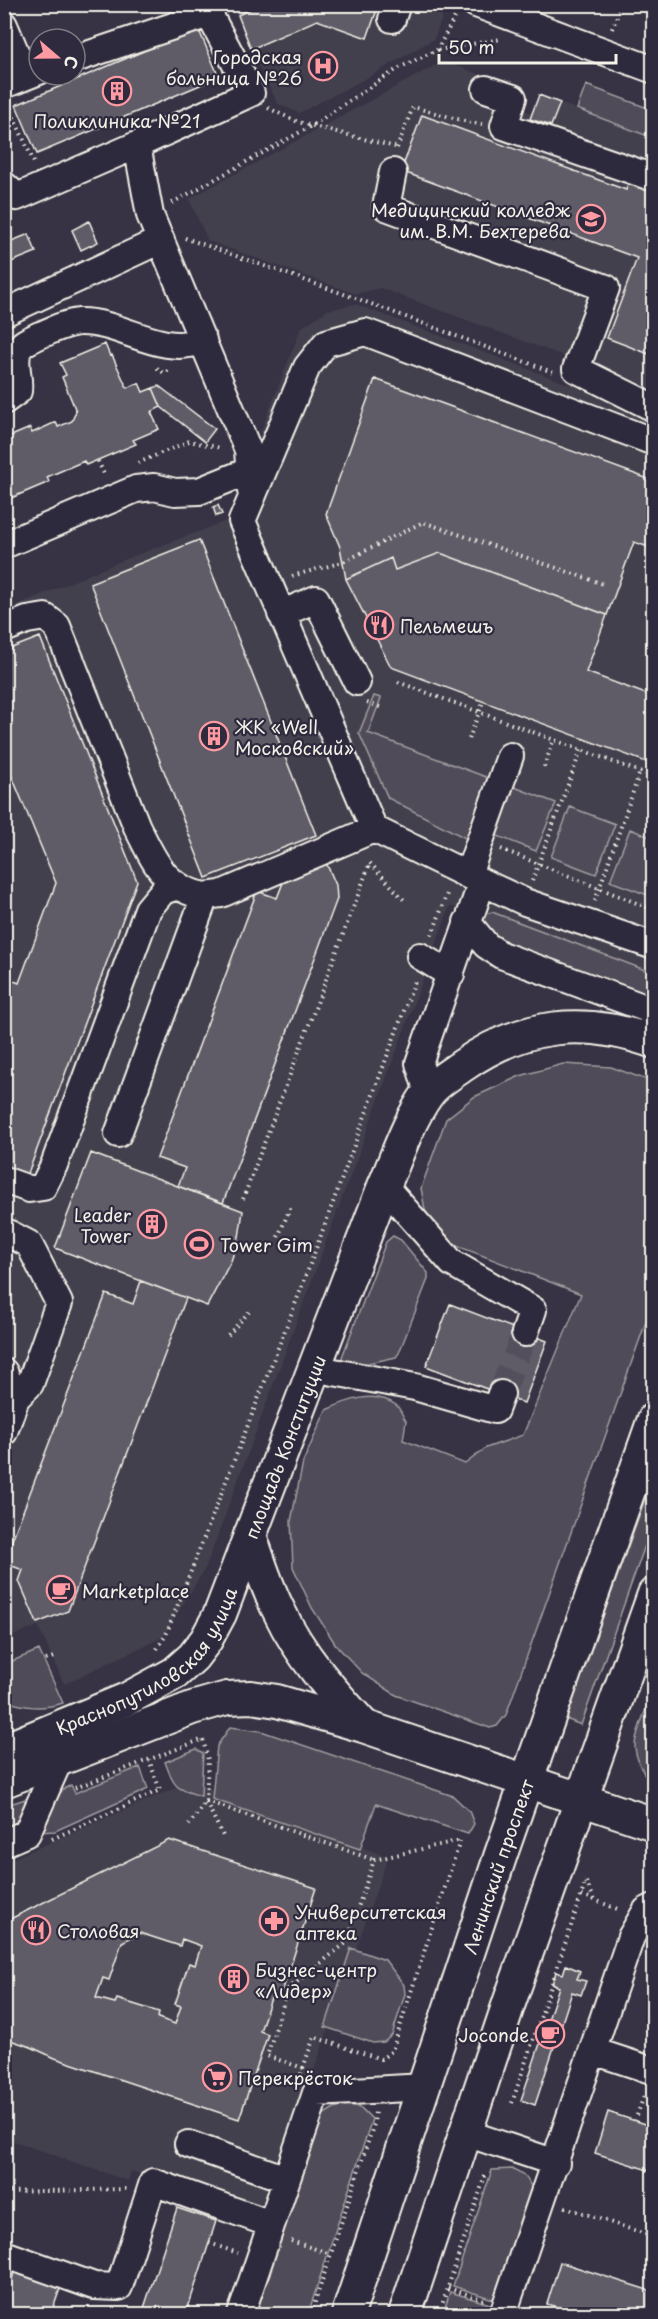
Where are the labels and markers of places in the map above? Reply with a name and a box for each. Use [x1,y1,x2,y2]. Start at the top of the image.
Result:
place label: Городская больница №26 [166,43,302,91]
hospital icon: Городская больница №26 [307,50,339,82]
building icon: Поликлиника №21 [101,75,133,107]
place label: Поликлиника №21 [34,107,200,134]
place label: Медицинский колледж им. В.М. Бехтерева [371,196,571,244]
school or university icon: Медицинский колледж им. В.М. Бехтерева [575,203,607,235]
restaurant icon: Пельмешъ [363,609,395,641]
place label: Пельмешъ [400,612,494,639]
place label: ЖК «Well Московский» [234,713,354,761]
building icon: ЖК «Well Московский» [198,720,230,752]
place label: Leader Tower [74,1201,132,1249]
building icon: Leader Tower [136,1208,168,1240]
sports icon: Tower Gim [183,1228,215,1260]
place label: Tower Gim [220,1231,313,1258]
cafe icon: Marketplace [45,1574,77,1606]
place label: Marketplace [82,1577,189,1604]
place label: Университетская аптека [295,1898,447,1946]
pharmacy icon: Университетская аптека [258,1905,290,1937]
restaurant icon: Столовая [20,1914,52,1946]
place label: Столовая [57,1917,140,1944]
place label: Бизнес-центр «Лидер» [255,1956,377,2004]
building icon: Бизнес-центр «Лидер» [218,1963,250,1995]
cafe icon: Joconde [534,2018,566,2050]
place label: Joconde [458,2021,529,2048]
supermarket icon: Перекрёсток [201,2061,233,2093]
place label: Перекрёсток [238,2064,353,2091]

